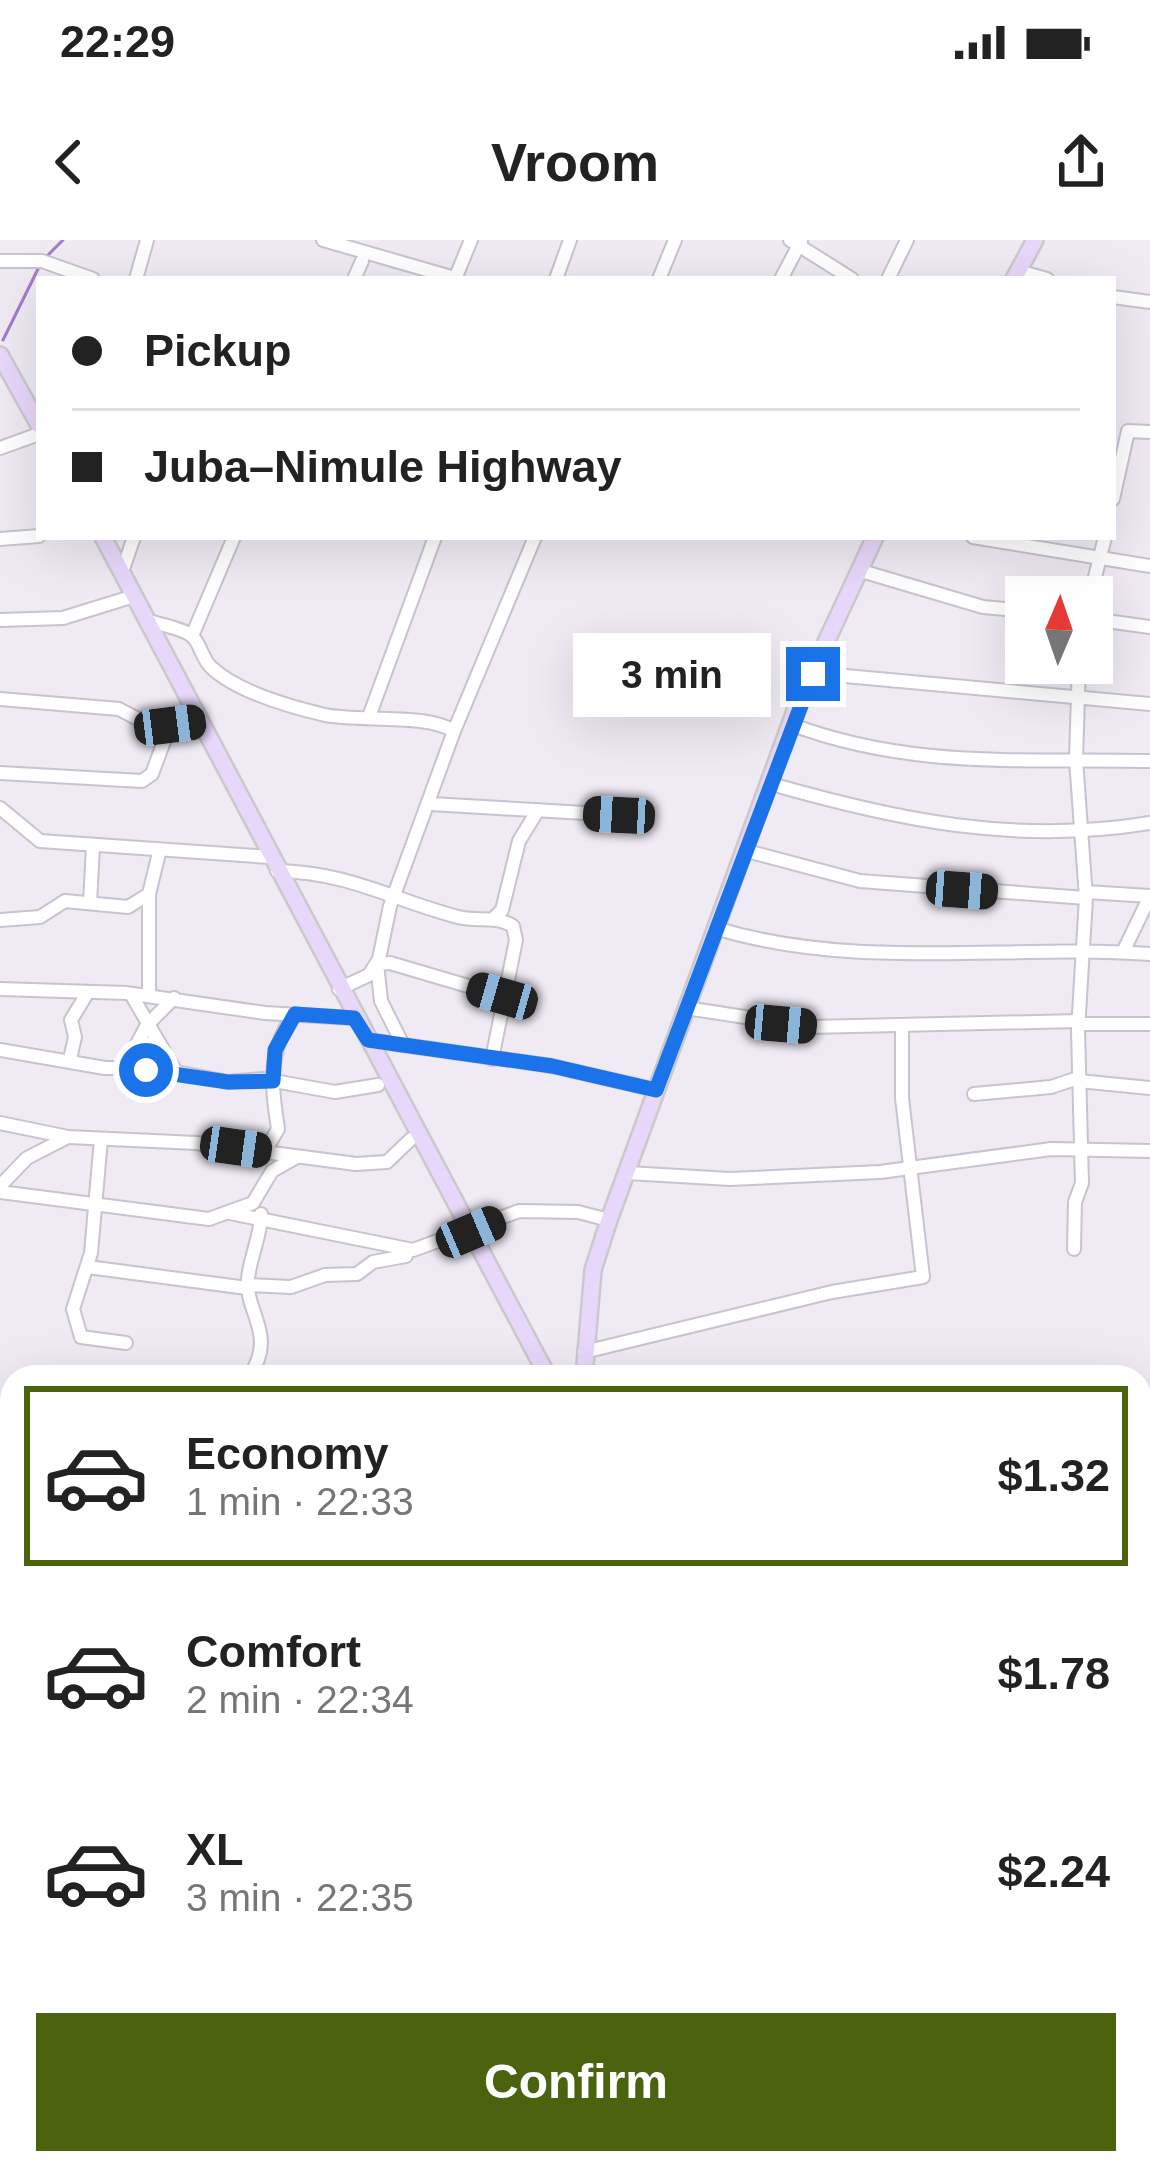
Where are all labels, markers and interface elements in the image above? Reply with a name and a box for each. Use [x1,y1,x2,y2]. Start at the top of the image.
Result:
text: 22:29 [60,16,175,67]
icon: back [36,129,102,195]
icon: share [1048,129,1114,195]
text: Vroom [491,132,659,192]
text: Pickup [144,325,292,376]
text: Juba–Nimule Highway [144,441,622,492]
north arrow [1005,576,1113,684]
map controls [1005,576,1113,684]
callout: 3 min [573,632,771,716]
route end [786,647,840,701]
text: 3 min [621,653,723,696]
car [132,703,208,747]
car [582,795,656,835]
car [925,870,999,910]
car [462,969,542,1023]
car [744,1003,818,1045]
route start [119,1043,173,1097]
car [198,1124,274,1170]
car [431,1201,511,1263]
icon: car [42,1422,150,1530]
text: Economy [186,1428,389,1479]
text: $1.32 [997,1450,1110,1501]
text: 1 min · 22:33 [186,1480,414,1523]
icon: car [42,1620,150,1728]
text: Comfort [186,1626,361,1677]
text: $1.78 [997,1648,1110,1699]
text: 2 min · 22:34 [186,1678,414,1721]
icon: car [42,1818,150,1926]
text: XL [186,1824,244,1875]
text: $2.24 [997,1846,1110,1897]
text: 3 min · 22:35 [186,1876,414,1919]
button: Confirm [36,2013,1116,2151]

